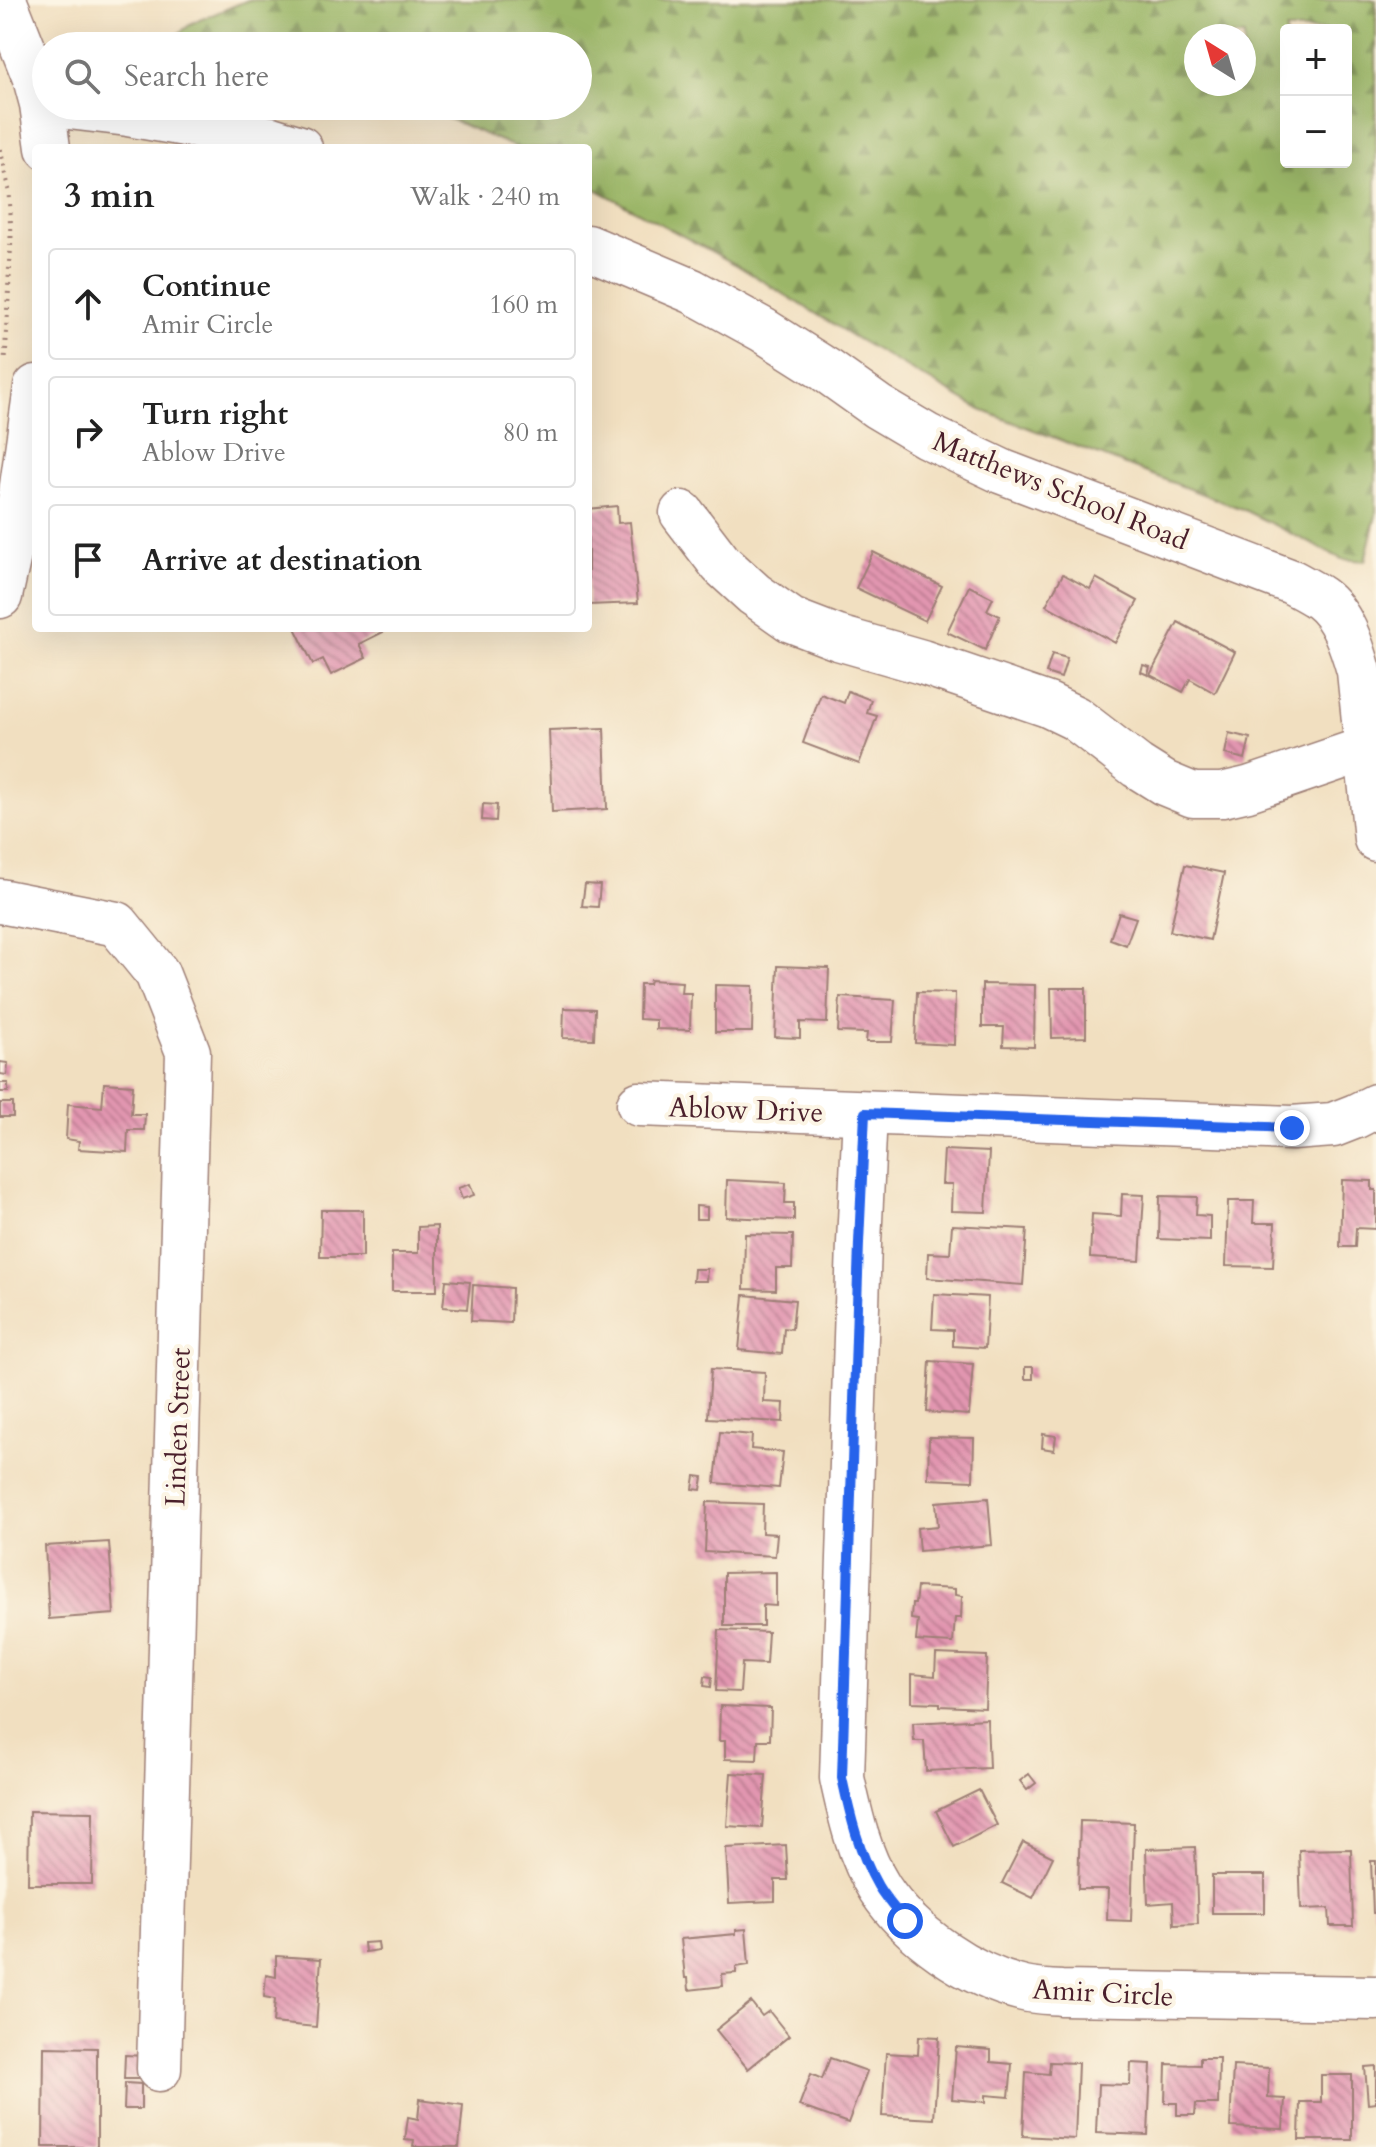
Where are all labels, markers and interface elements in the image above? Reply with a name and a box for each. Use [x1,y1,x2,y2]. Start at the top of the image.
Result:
north arrow [1184,24,1256,96]
map controls [1280,24,1352,168]
button: + [1280,24,1352,96]
search box [32,32,592,120]
icon: search [60,54,104,98]
text: Search here [124,56,269,97]
button: − [1280,96,1352,168]
text: 3 min [64,173,155,219]
text: Walk · 240 m [410,179,560,214]
text: Continue [142,266,271,307]
icon: ahead [66,282,110,326]
text: 160 m [489,287,558,322]
text: Amir Circle [142,307,273,342]
text: Turn right [142,394,288,435]
icon: right [66,410,110,454]
text: 80 m [502,415,558,450]
street label: Matthews School Road [927,422,1194,560]
text: Ablow Drive [142,435,286,470]
icon: arrive [66,538,110,582]
text: Arrive at destination [142,540,422,581]
street label: Ablow Drive [668,1088,824,1132]
route end [1274,1110,1310,1146]
street label: Linden Street [156,1347,200,1507]
route start [887,1903,923,1939]
street label: Amir Circle [1031,1970,1175,2016]

